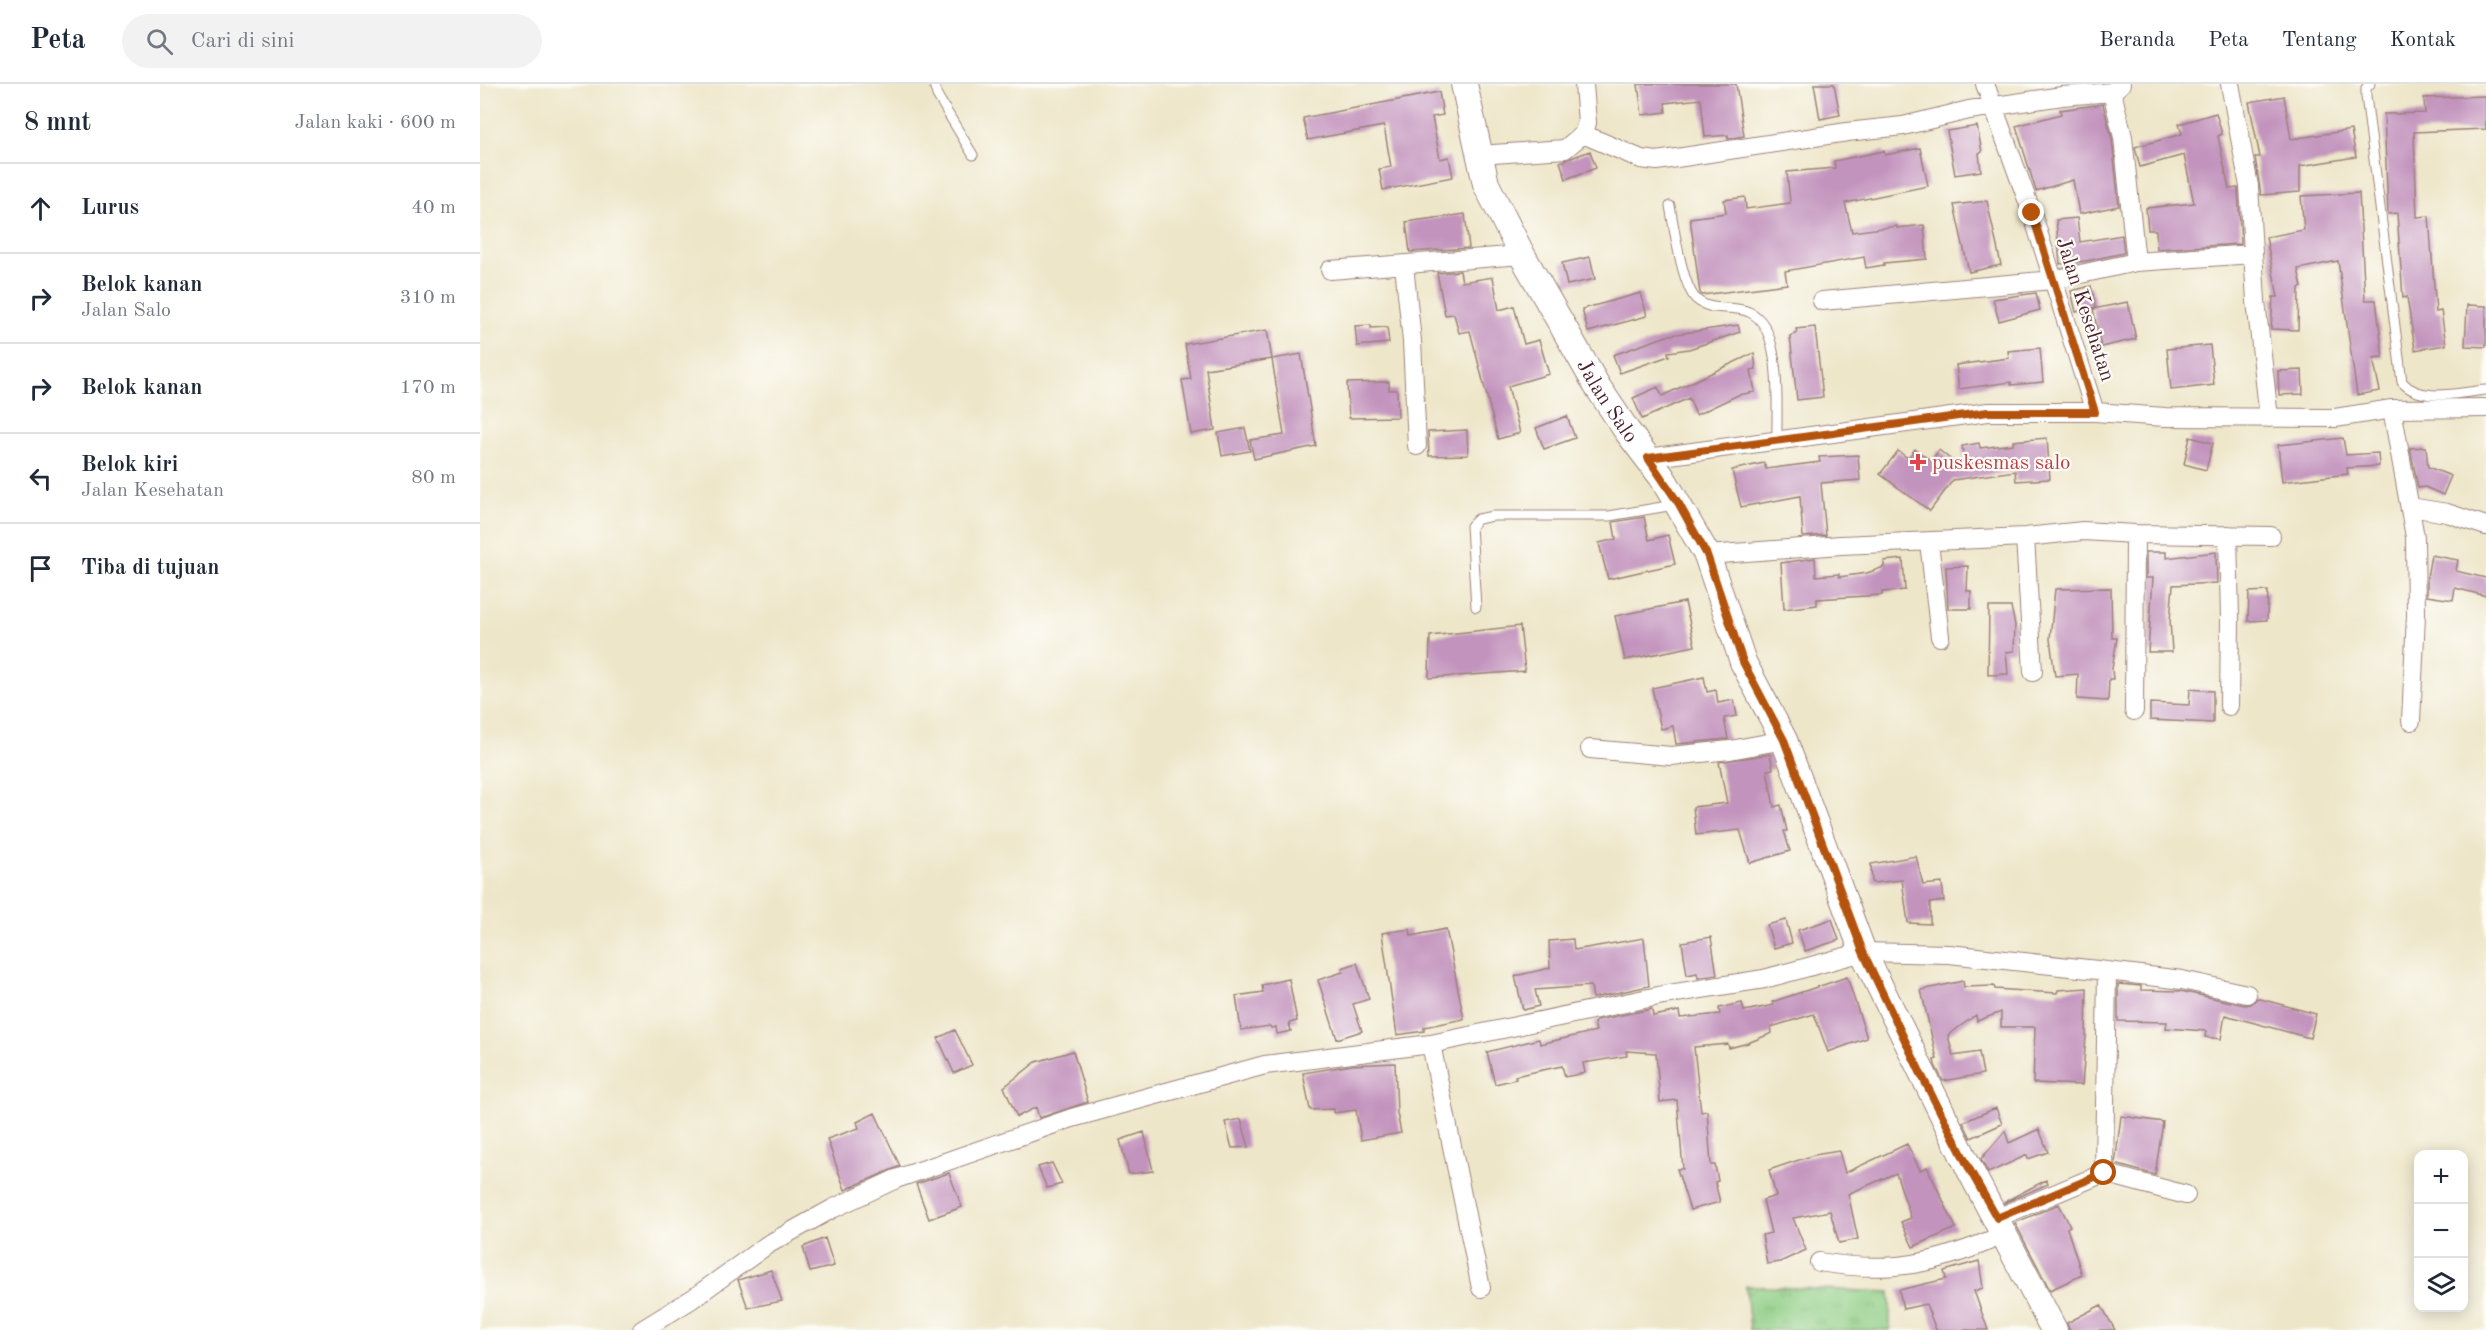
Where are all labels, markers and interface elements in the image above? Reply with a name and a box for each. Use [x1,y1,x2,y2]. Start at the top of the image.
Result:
search box [122,14,542,68]
icon: search [143,25,176,58]
text: Peta [30,27,86,55]
text: Cari di sini [191,30,294,52]
text: Beranda [2099,30,2175,51]
text: Peta [2208,30,2249,51]
text: Tentang [2282,30,2357,51]
text: Kontak [2390,30,2456,51]
text: 8 mnt [24,110,91,136]
text: Jalan kaki · 600 m [294,113,456,133]
icon: ahead [24,192,57,225]
text: Lurus [81,197,139,219]
text: 40 m [411,198,456,218]
route end [2018,199,2044,225]
street label: Jalan Kesehatan [2051,235,2118,384]
text: Belok kanan [81,274,203,296]
icon: right [24,282,57,315]
text: 310 m [400,288,456,308]
text: Jalan Salo [81,301,171,321]
street label: Jalan Salo [1572,356,1641,447]
icon: right [24,372,57,405]
text: Belok kanan [81,377,203,399]
text: 170 m [400,378,456,398]
marker: puskesmas salo [1909,453,1927,471]
place label: puskesmas salo [1932,453,2071,474]
text: Belok kiri [81,454,178,476]
icon: left [24,462,57,495]
text: 80 m [411,468,456,488]
text: Jalan Kesehatan [81,481,224,501]
icon: arrive [24,552,57,585]
text: Tiba di tujuan [81,557,219,579]
map controls [2414,1150,2468,1312]
button: + [2414,1150,2468,1204]
route start [2090,1159,2116,1185]
button: − [2414,1204,2468,1258]
button: layers [2414,1258,2468,1312]

